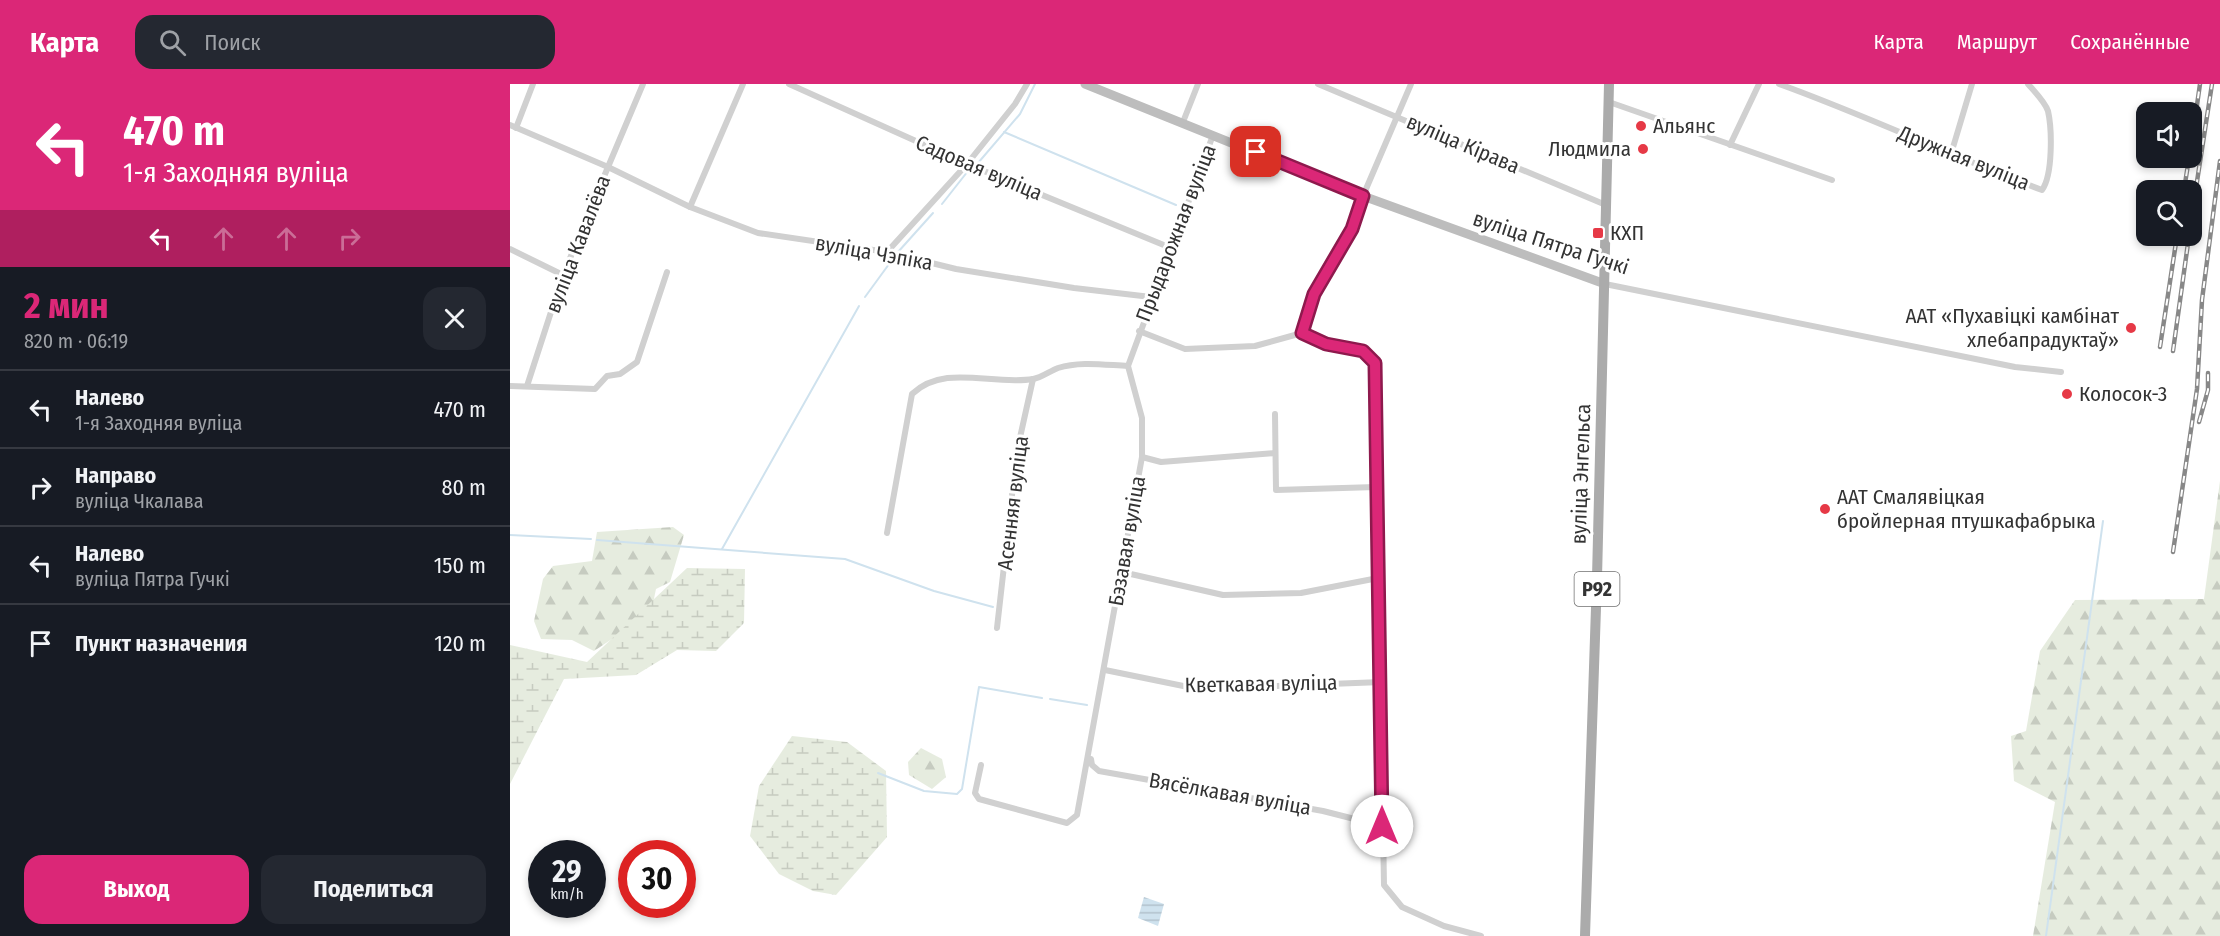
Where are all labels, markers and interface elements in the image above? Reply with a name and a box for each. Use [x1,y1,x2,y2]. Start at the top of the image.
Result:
search box [135,15,555,69]
text: Карта [30,26,99,59]
icon: search [156,26,189,59]
text: Поиск [204,29,261,56]
text: Карта [1874,29,1924,55]
text: Маршрут [1957,29,2037,55]
text: Сохранённые [2070,29,2190,55]
map controls [2136,102,2202,246]
button: sound [2136,102,2202,168]
text: 470 m [123,106,225,156]
icon: left [24,108,102,186]
street label: вуліца Кірава [1403,109,1523,179]
place label: Альянс [1653,113,1715,139]
marker: Альянс [1634,119,1648,133]
street label: Дружная вуліца [1894,119,2033,196]
pin [1230,126,1281,177]
street label: Садовая вуліца [912,130,1046,206]
icon: arrive [1239,135,1272,168]
place label: Людмила [1548,136,1631,162]
street label: Прыдарожная вуліца [1130,141,1222,325]
marker: Людмила [1636,142,1650,156]
text: 1-я Заходняя вуліца [123,157,349,189]
street label: вуліца Кавалёва [540,171,616,317]
button: search [2136,180,2202,246]
street label: вуліца Пятра Гучкі [1470,206,1632,280]
place label: КХП [1610,220,1644,246]
icon: left [144,222,177,255]
icon: ahead [207,222,240,255]
icon: ahead [270,222,303,255]
icon: right [333,222,366,255]
marker: КХП [1591,226,1605,240]
street label: вуліца Чэпіка [813,230,935,276]
text: 2 мин [24,284,109,328]
button: close [423,287,486,350]
place label: ААТ «Пухавіцкі камбінат хлебапрадуктаў» [1905,303,2119,353]
marker: ААТ «Пухавіцкі камбінат хлебапрадуктаў» [2124,321,2138,335]
text: 820 m · 06:19 [24,329,128,353]
place label: Колосок-3 [2079,381,2167,407]
text: Налево [75,384,144,411]
marker: Колосок-3 [2060,387,2074,401]
icon: left [24,393,57,426]
text: 470 m [434,396,486,423]
street label: вуліца Энгельса [1566,403,1596,545]
text: 1-я Заходняя вуліца [75,411,242,435]
street label: Асенняя вуліца [992,434,1034,572]
text: Направо [75,462,156,489]
icon: right [24,471,57,504]
text: 80 m [441,474,486,501]
street label: Бэзавая вуліца [1103,474,1151,608]
place label: ААТ Смалявіцкая бройлерная птушкафабрыка [1837,484,2096,534]
text: вуліца Чкалава [75,489,203,513]
marker: ААТ Смалявіцкая бройлерная птушкафабрыка [1818,502,1832,516]
text: Налево [75,540,144,567]
icon: left [24,549,57,582]
text: 150 m [434,552,486,579]
text: вуліца Пятра Гучкі [75,567,230,591]
road number: Р92 [1574,572,1620,606]
icon: arrive [24,627,57,660]
text: Пункт назначения [75,630,247,657]
text: 120 m [434,630,486,657]
street label: Кветкавая вуліца [1184,670,1338,698]
street label: Вясёлкавая вуліца [1147,767,1313,821]
position arrow [1350,794,1414,858]
speed limit sign: 30 [618,840,696,918]
text: 29 [552,854,582,890]
button: Выход [24,855,249,924]
button: Поделиться [261,855,486,924]
text: km/h [550,885,584,903]

